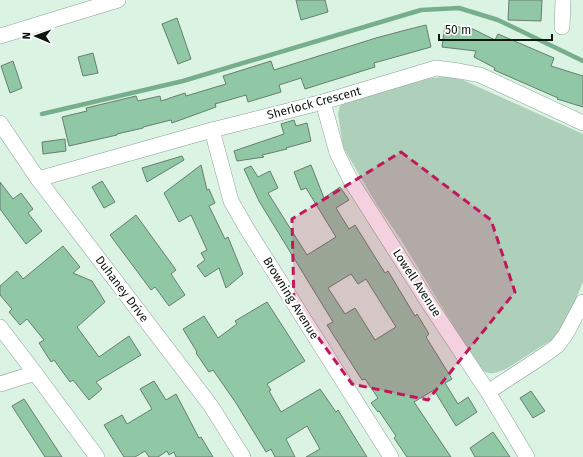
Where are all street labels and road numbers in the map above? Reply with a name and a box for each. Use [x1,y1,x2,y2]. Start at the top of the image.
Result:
street label: Sherlock Crescent [266,84,363,122]
street label: Lowell Avenue [390,247,444,319]
street label: Duhaney Drive [93,253,151,325]
street label: Browning Avenue [260,254,322,342]

